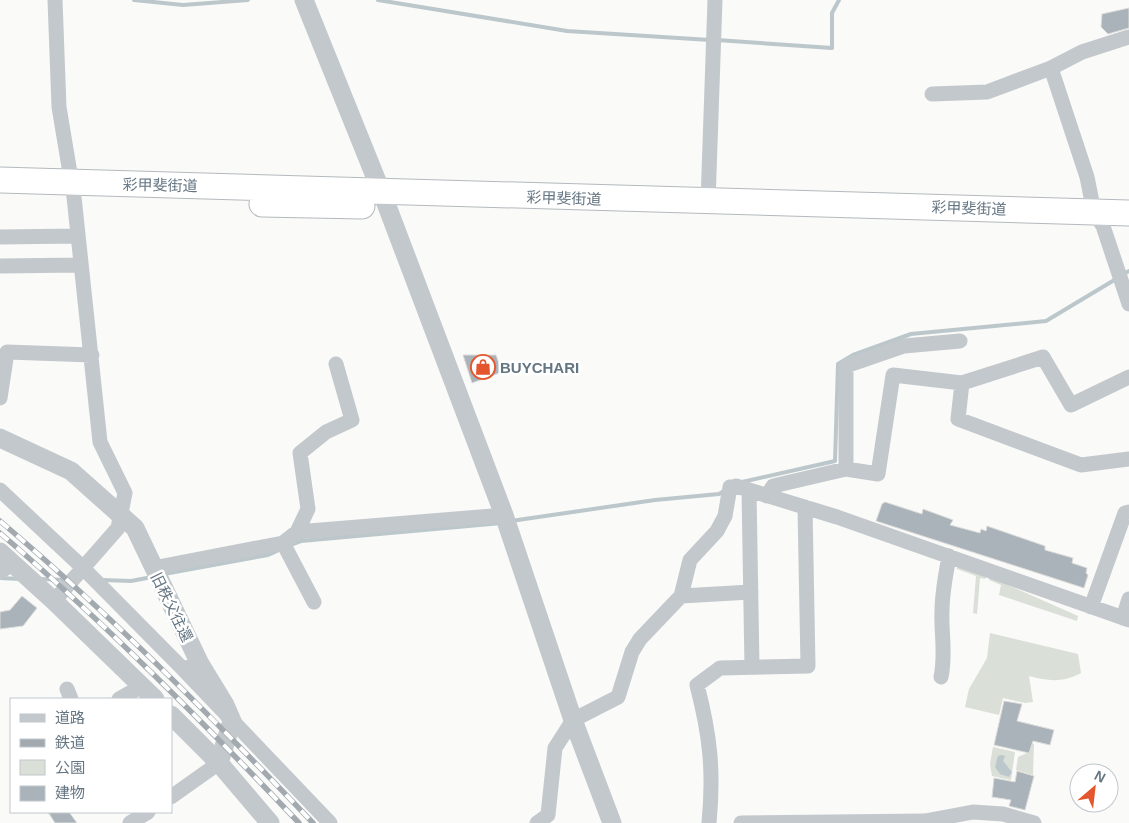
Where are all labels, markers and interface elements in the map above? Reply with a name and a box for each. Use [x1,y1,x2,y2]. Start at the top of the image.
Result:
street label: 彩甲斐街道 [122,176,198,194]
street label: 彩甲斐街道 [526,188,602,208]
street label: 彩甲斐街道 [931,198,1007,218]
shop icon: BUYCHARI [470,354,496,380]
place label: BUYCHARI [500,359,579,376]
street label: 旧秩父往還 [148,570,196,644]
legend [10,698,172,813]
text: 道路 [55,709,85,726]
text: 鉄道 [55,734,85,751]
text: 公園 [55,759,85,776]
north arrow [1069,763,1119,813]
text: N [1092,767,1108,786]
text: 建物 [55,784,85,801]

